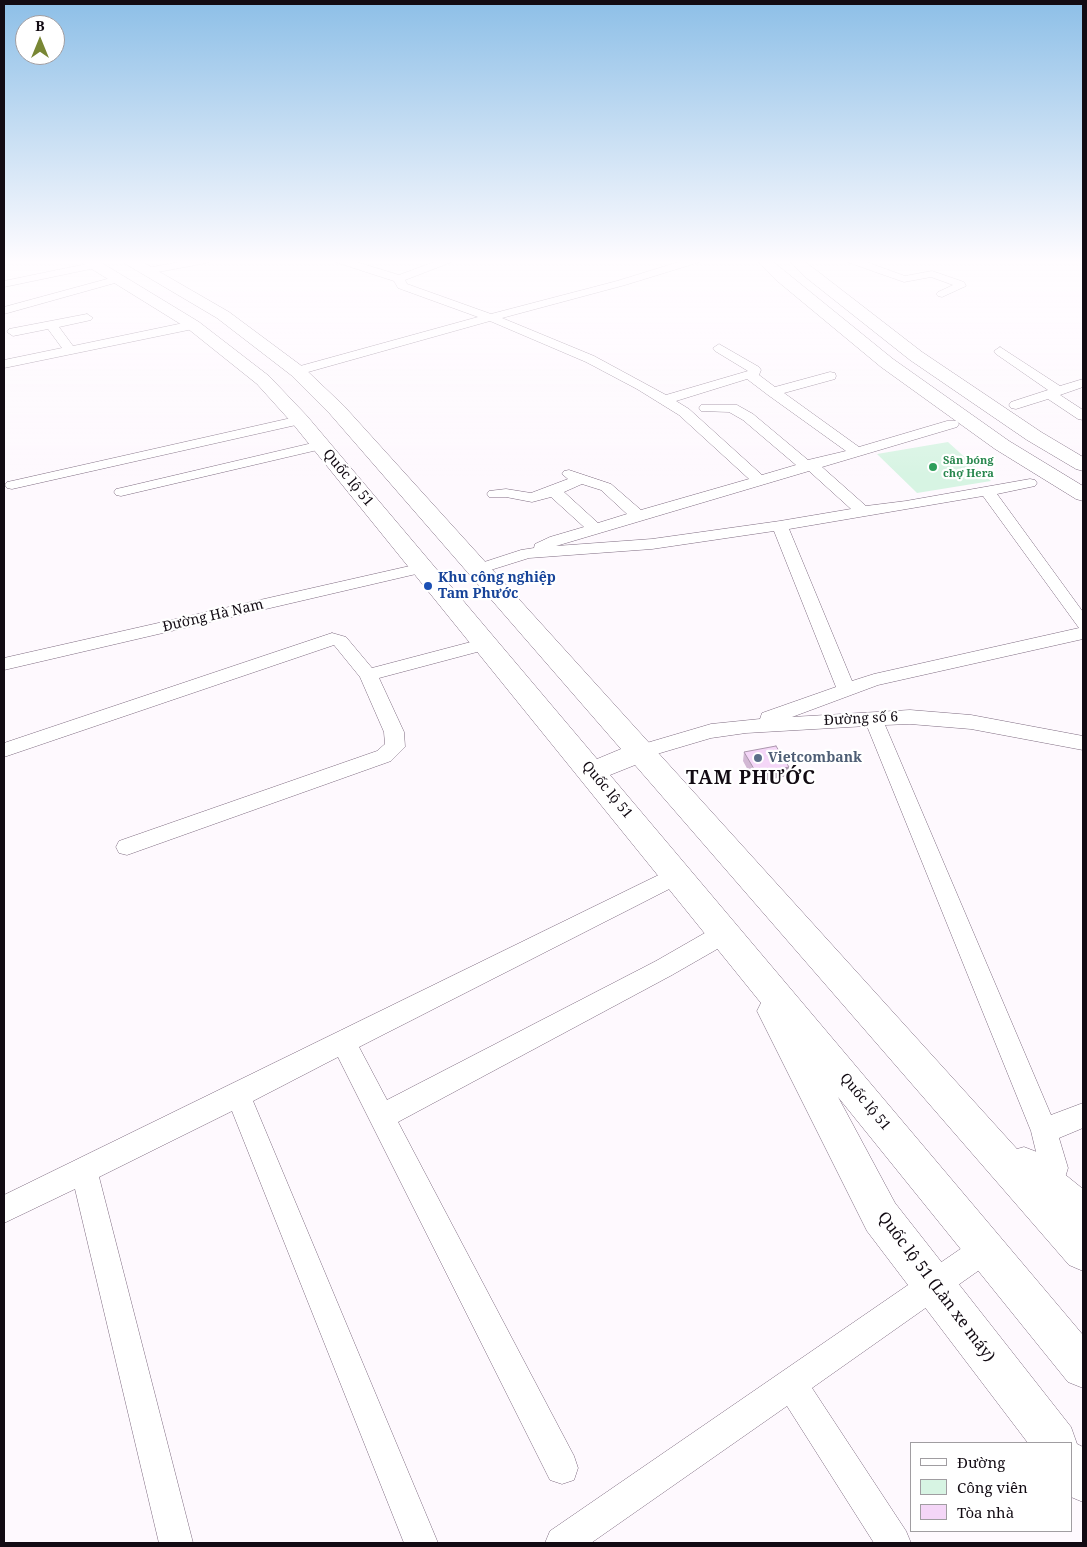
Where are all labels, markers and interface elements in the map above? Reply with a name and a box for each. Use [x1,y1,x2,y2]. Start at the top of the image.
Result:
north arrow [15,15,65,65]
text: B [35,16,45,35]
street label: Quốc lộ 51 [319,446,377,510]
place label: Sân bóng chợ Hera [943,454,994,480]
marker: Sân bóng chợ Hera [927,461,939,473]
place label: Khu công nghiệp Tam Phước [438,570,556,602]
marker: Khu công nghiệp Tam Phước [422,580,434,592]
street label: Đường Hà Nam [161,596,265,636]
street label: Đường số 6 [823,709,899,729]
place label: Vietcombank [768,750,862,766]
marker: Vietcombank [752,752,764,764]
street label: Quốc lộ 51 [578,758,636,822]
district label: TAM PHƯỚC [685,768,817,790]
street label: Quốc lộ 51 [836,1070,894,1134]
street label: Quốc lộ 51 (Làn xe máy) [873,1208,999,1366]
legend [910,1442,1072,1532]
text: Đường [957,1452,1005,1472]
text: Công viên [957,1477,1028,1497]
text: Tòa nhà [957,1502,1014,1522]

